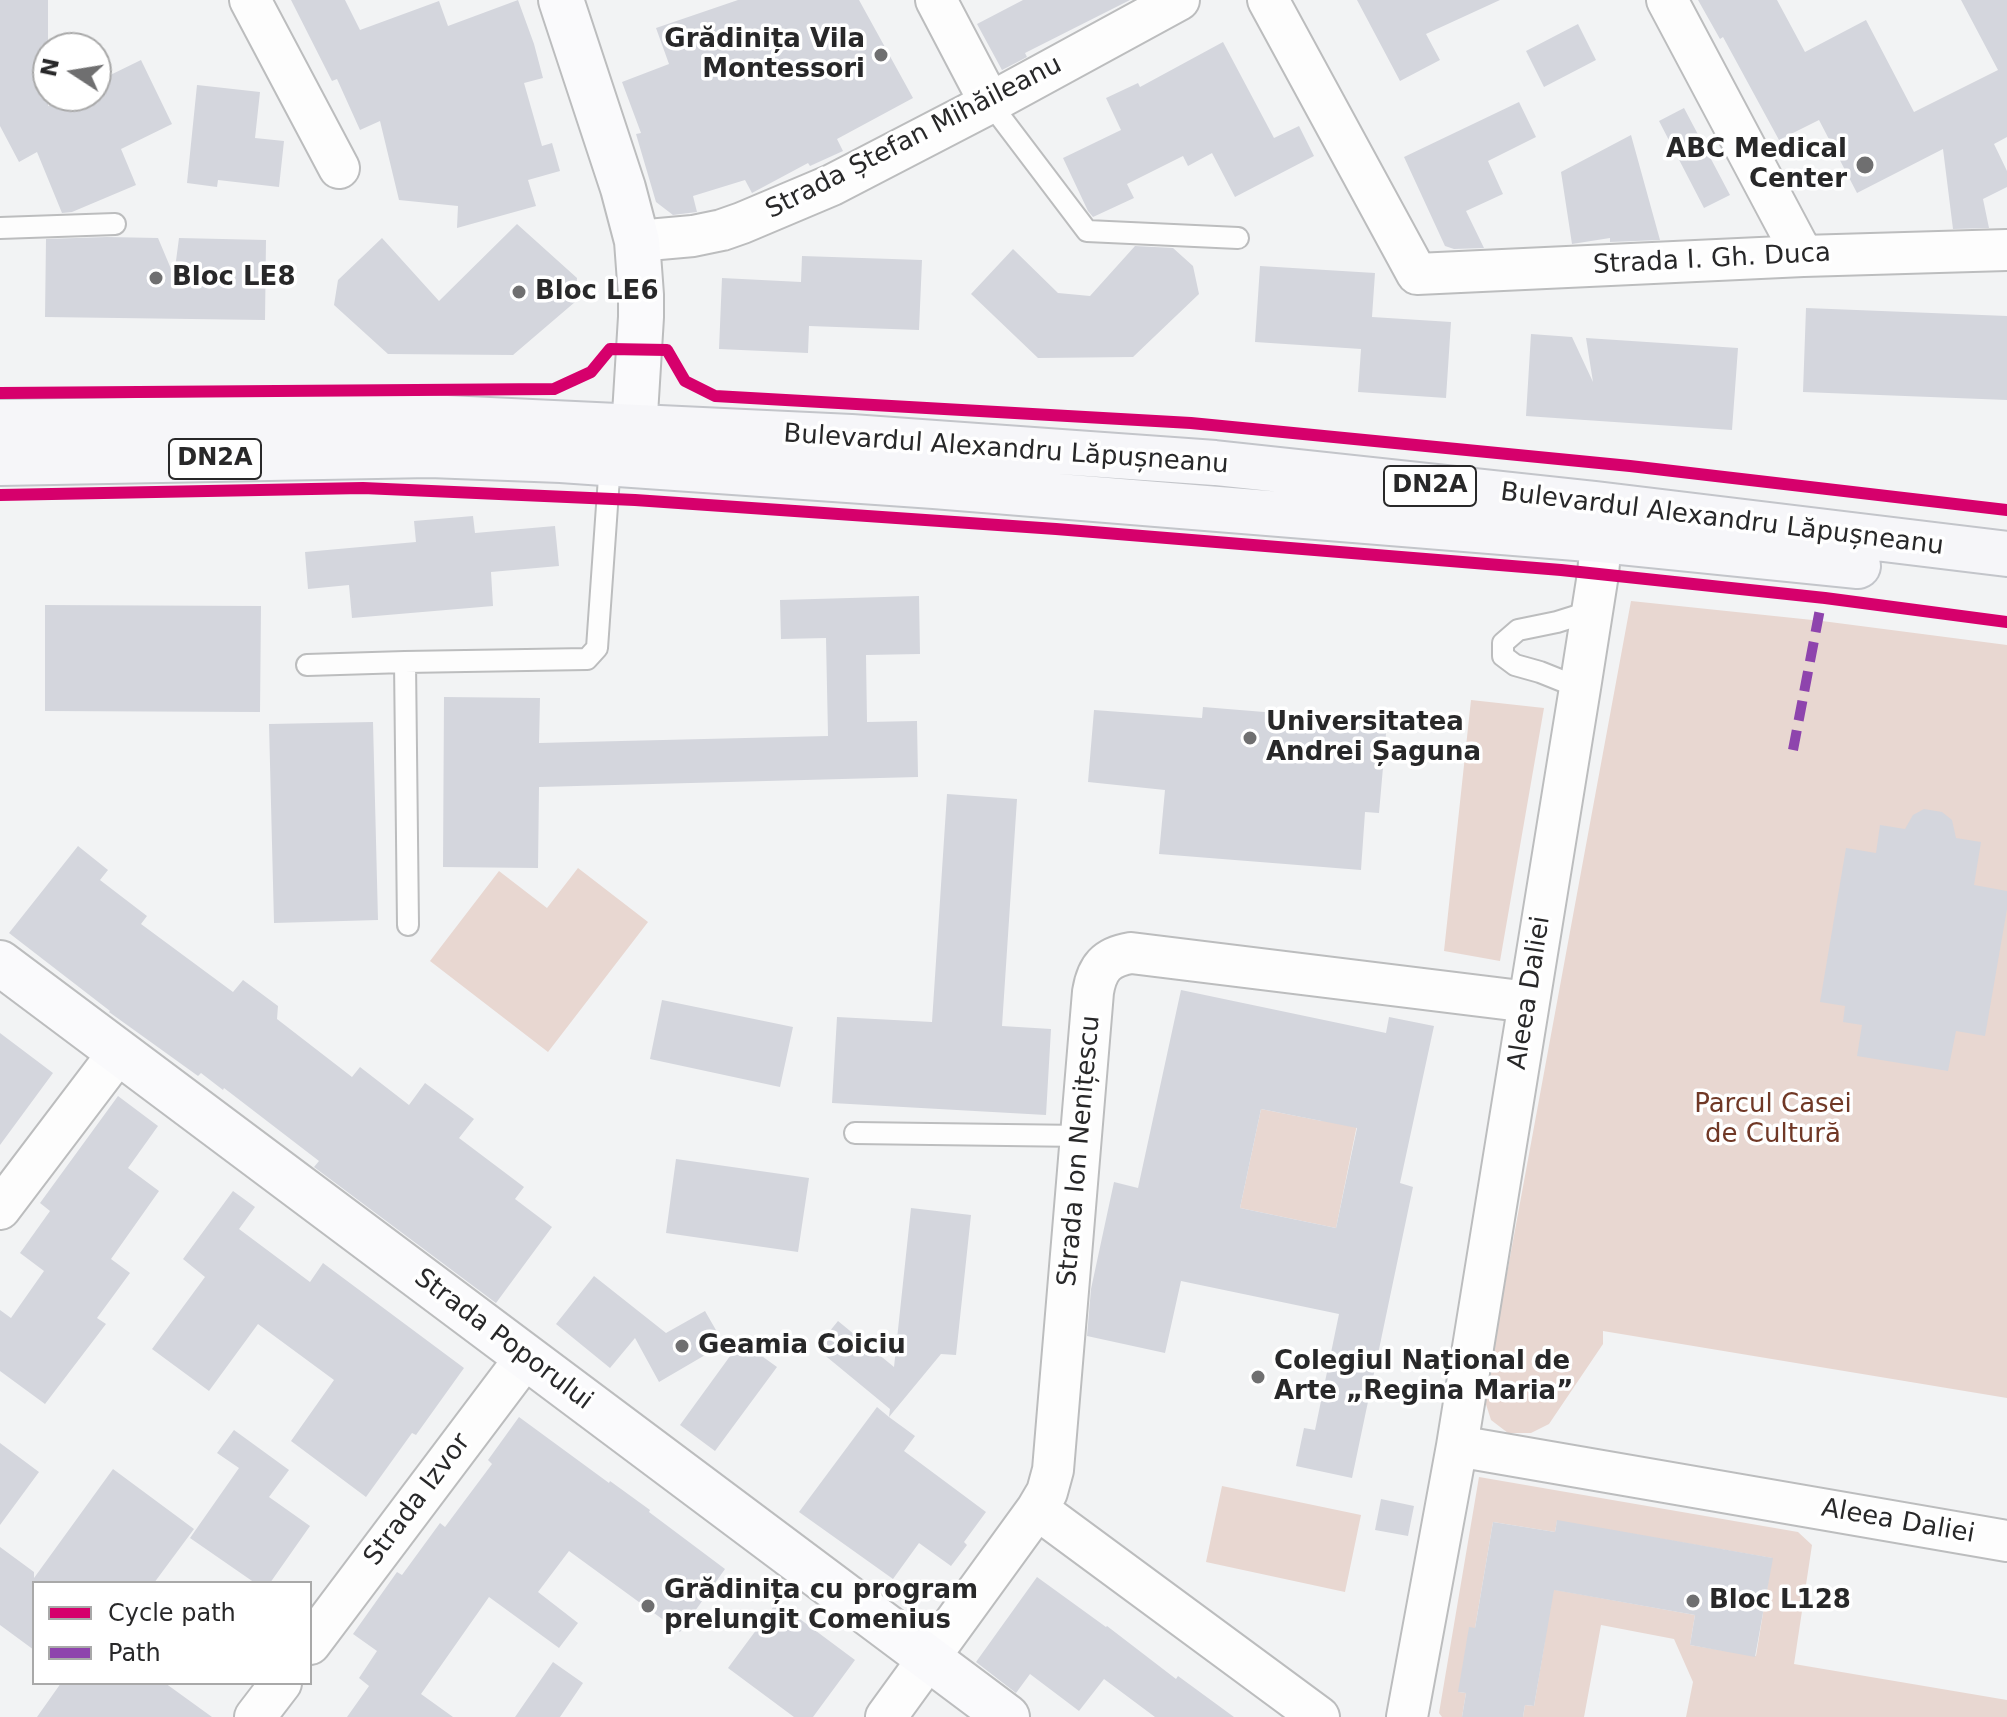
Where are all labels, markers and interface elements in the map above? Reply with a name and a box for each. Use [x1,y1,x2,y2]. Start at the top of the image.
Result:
place label: Grădinița Vila Montessori [664,24,865,86]
north arrow [32,32,112,112]
marker: Grădinița Vila Montessori [872,46,890,64]
street label: Strada Ștefan Mihăileanu [761,50,1067,226]
text: N [36,56,64,79]
place label: ABC Medical Center [1666,134,1847,196]
marker: ABC Medical Center [1854,154,1876,176]
street label: Strada I. Gh. Duca [1592,238,1832,282]
place label: Bloc LE8 [172,262,295,294]
marker: Bloc LE8 [147,269,165,287]
place label: Bloc LE6 [535,276,658,308]
marker: Bloc LE6 [510,283,528,301]
street label: Bulevardul Alexandru Lăpușneanu [782,419,1230,481]
road number: DN2A [169,439,261,479]
road number: DN2A [1384,466,1476,506]
street label: Bulevardul Alexandru Lăpușneanu [1499,477,1945,563]
place label: Universitatea Andrei Șaguna [1266,707,1481,768]
marker: Universitatea Andrei Șaguna [1241,729,1259,747]
street label: Aleea Daliei [1502,914,1558,1072]
street label: Strada Ion Nenițescu [1053,1014,1107,1288]
park label: Parcul Casei de Cultură [1694,1089,1852,1150]
street label: Strada Poporului [408,1263,598,1417]
place label: Geamia Coiciu [698,1330,906,1362]
marker: Geamia Coiciu [673,1337,691,1355]
place label: Colegiul Național de Arte „Regina Maria” [1274,1346,1573,1408]
marker: Colegiul Național de Arte „Regina Maria” [1249,1368,1267,1386]
street label: Strada Izvor [358,1428,478,1572]
street label: Aleea Daliei [1819,1493,1977,1551]
place label: Grădinița cu program prelungit Comenius [664,1575,978,1636]
legend [32,1581,312,1685]
place label: Bloc L128 [1709,1585,1851,1617]
marker: Bloc L128 [1684,1592,1702,1610]
marker: Grădinița cu program prelungit Comenius [639,1597,657,1615]
text: Cycle path [108,1599,236,1627]
text: Path [108,1639,161,1667]

